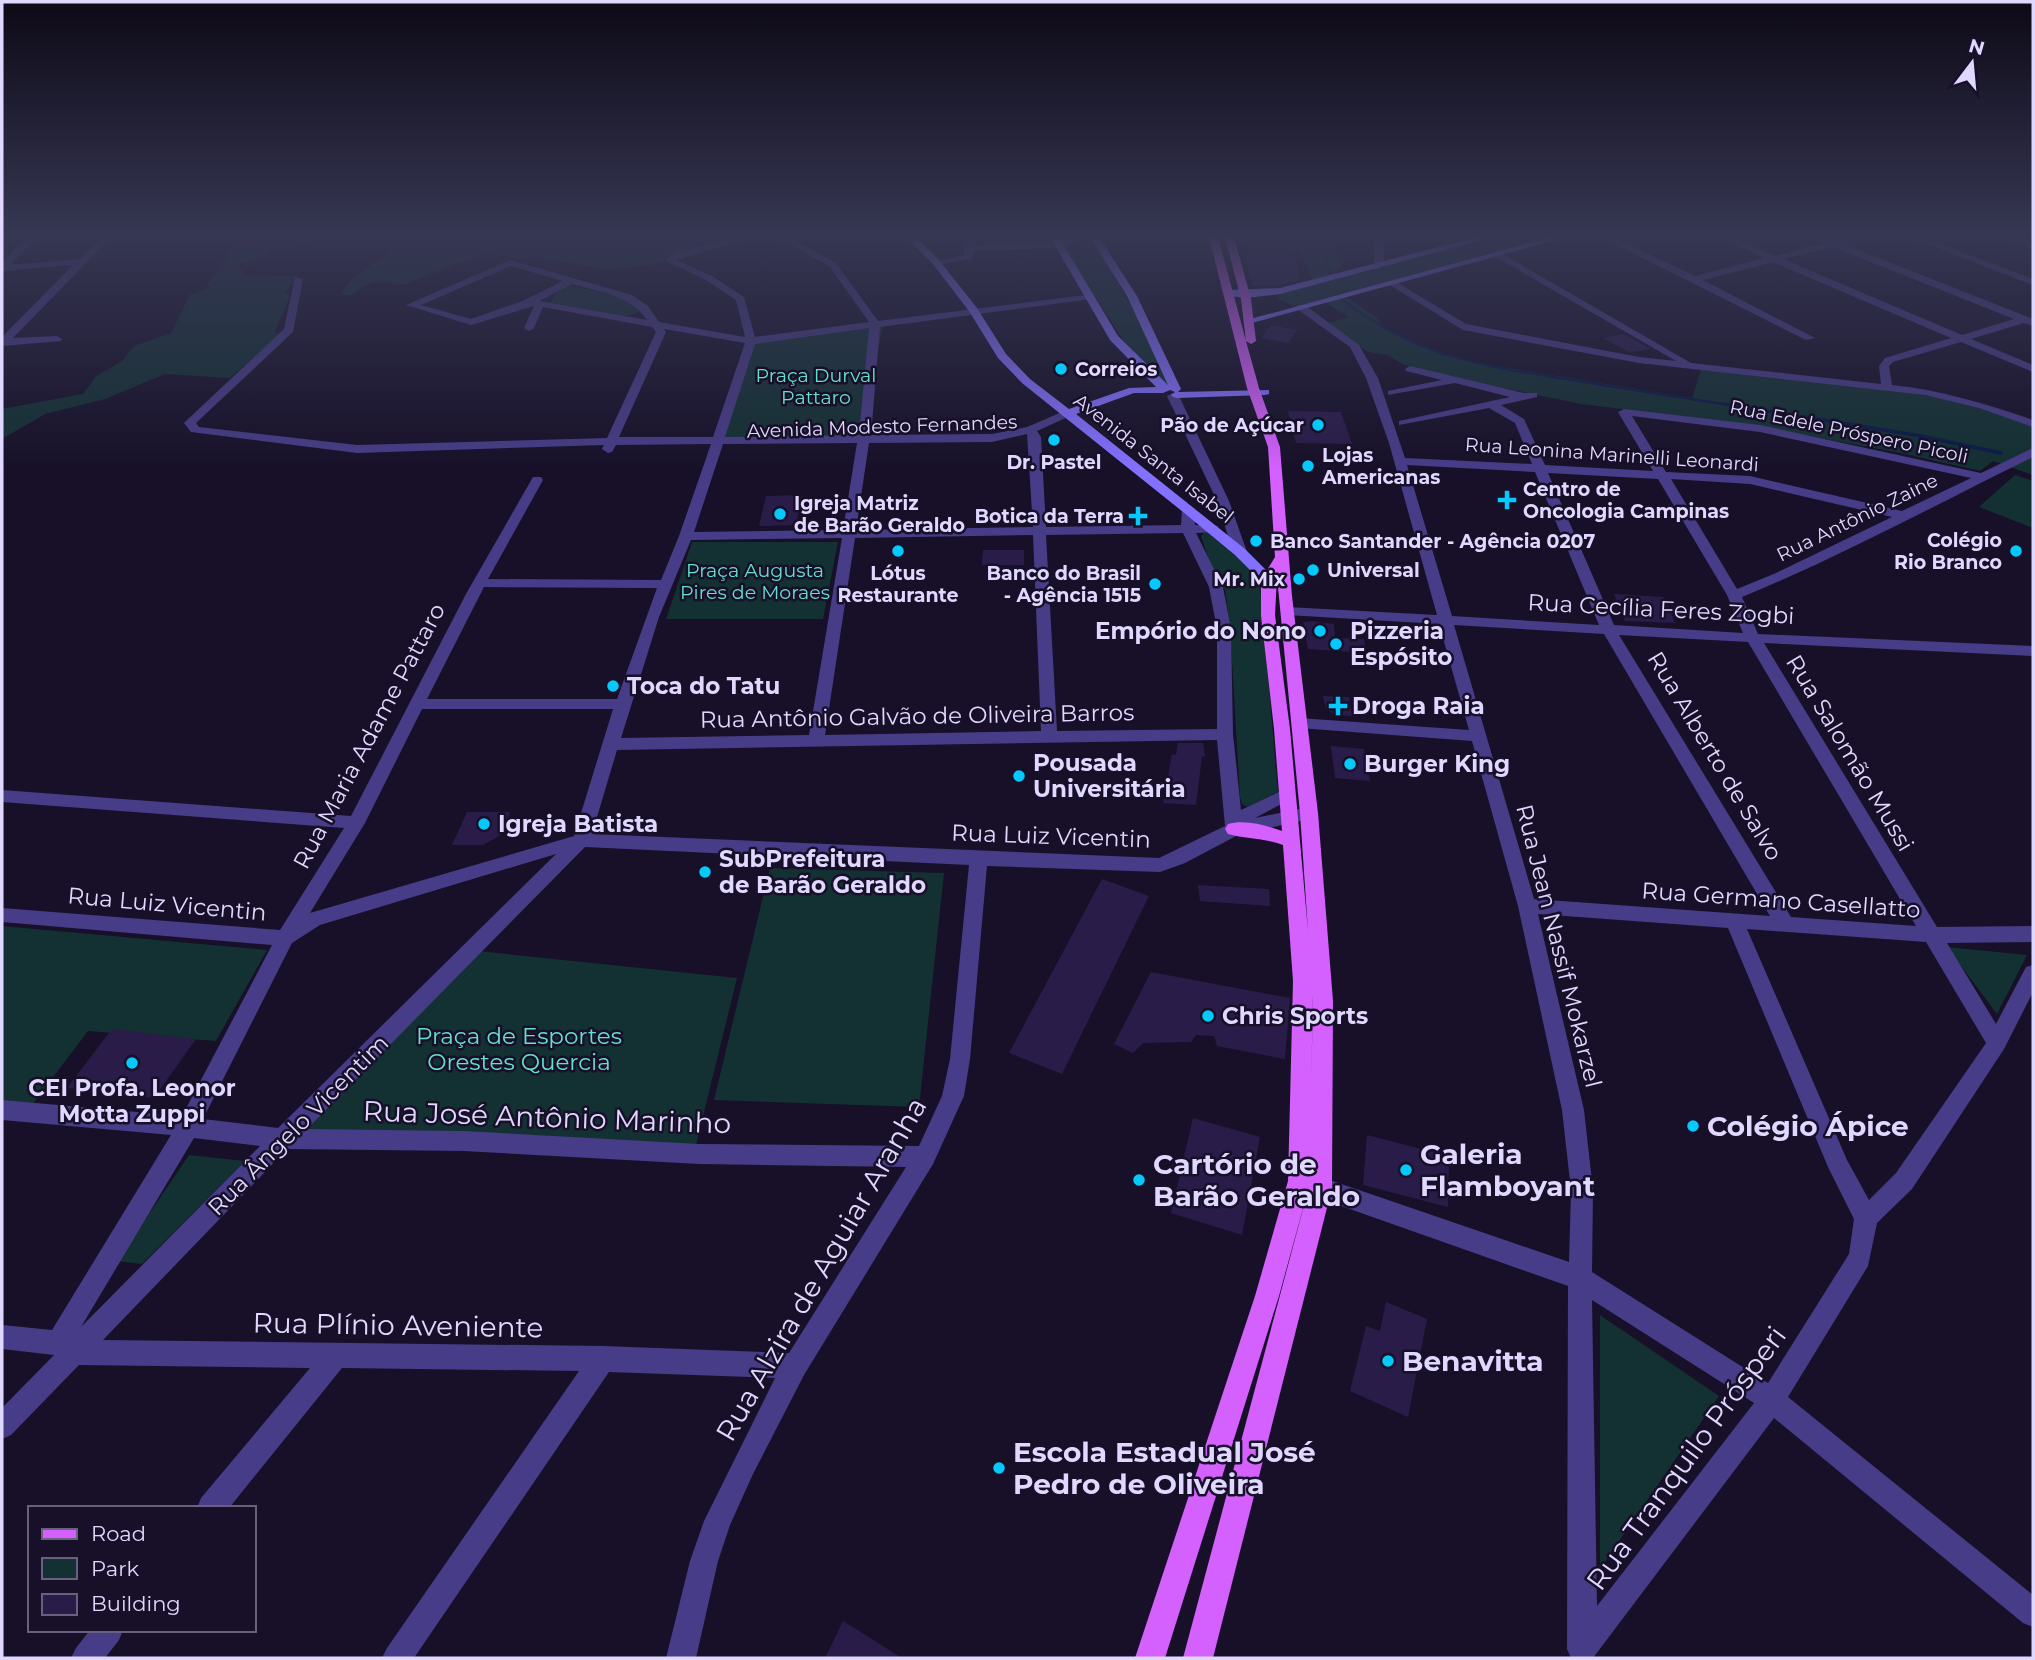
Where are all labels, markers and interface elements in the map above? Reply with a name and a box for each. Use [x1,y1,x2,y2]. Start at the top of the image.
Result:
north arrow [1937,28,2007,98]
text: N [1966,34,1987,60]
place label: Correios [1075,358,1157,381]
marker: Correios [1053,361,1069,377]
park label: Praça Durval Pattaro [756,364,876,409]
street label: Avenida Santa Isabel [1069,389,1238,528]
street label: Rua Edele Próspero Picoli [1728,395,1970,468]
street label: Avenida Modesto Fernandes [746,410,1018,443]
place label: Pão de Açúcar [1160,414,1304,437]
marker: Pão de Açúcar [1310,417,1326,433]
marker: Dr. Pastel [1046,432,1062,448]
street label: Rua Leonina Marinelli Leonardi [1464,433,1760,476]
place label: Lojas Americanas [1321,444,1440,489]
place label: Dr. Pastel [1006,451,1102,474]
marker: Lojas Americanas [1300,458,1316,474]
street label: Rua Antônio Zaine [1773,468,1941,566]
place label: Centro de Oncologia Campinas [1523,478,1729,523]
marker: Centro de Oncologia Campinas [1497,490,1517,510]
place label: Igreja Matriz de Barão Geraldo [794,492,965,537]
place label: Botica da Terra [974,505,1124,528]
marker: Igreja Matriz de Barão Geraldo [772,506,788,522]
marker: Botica da Terra [1130,508,1146,524]
place label: Colégio Rio Branco [1894,529,2002,574]
place label: Banco Santander - Agência 0207 [1270,530,1595,553]
marker: Banco Santander - Agência 0207 [1248,533,1264,549]
marker: Lótus Restaurante [890,543,906,559]
marker: Colégio Rio Branco [2008,543,2024,559]
park label: Praça Augusta Pires de Moraes [680,559,830,604]
place label: Universal [1327,559,1420,582]
place label: Lótus Restaurante [838,562,958,607]
place label: Banco do Brasil - Agência 1515 [986,562,1141,607]
marker: Universal [1305,562,1321,578]
place label: Mr. Mix [1213,568,1286,591]
marker: Mr. Mix [1291,571,1307,587]
marker: Banco do Brasil - Agência 1515 [1147,576,1163,592]
street label: Rua Cecília Feres Zogbi [1527,588,1795,630]
street label: Rua Maria Adame Pattaro [287,599,451,873]
place label: Empório do Nono [1095,617,1306,645]
place label: Pizzeria Espósito [1350,617,1452,671]
marker: Empório do Nono [1312,623,1328,639]
marker: Pizzeria Espósito [1328,636,1344,652]
street label: Rua Alberto de Salvo [1642,646,1788,866]
street label: Rua Salomão Mussi [1780,650,1920,856]
place label: Toca do Tatu [627,672,780,700]
marker: Toca do Tatu [605,678,621,694]
place label: Droga Raia [1352,692,1485,720]
street label: Rua Antônio Galvão de Oliveira Barros [699,698,1135,734]
marker: Droga Raia [1330,698,1346,714]
place label: Pousada Universitária [1033,749,1186,803]
place label: Burger King [1364,750,1510,778]
marker: Burger King [1342,756,1358,772]
marker: Pousada Universitária [1011,768,1027,784]
street label: Rua Jean Nassif Mokarzel [1510,801,1608,1091]
place label: Igreja Batista [498,810,658,838]
marker: Igreja Batista [476,816,492,832]
street label: Rua Luiz Vicentin [951,819,1151,853]
place label: SubPrefeitura de Barão Geraldo [719,845,926,899]
marker: SubPrefeitura de Barão Geraldo [697,864,713,880]
street label: Rua Germano Casellatto [1641,876,1921,924]
street label: Rua Luiz Vicentin [66,881,268,927]
place label: Chris Sports [1222,1002,1368,1030]
marker: Chris Sports [1200,1008,1216,1024]
park label: Praça de Esportes Orestes Quercia [416,1022,622,1076]
street label: Rua Ângelo Vicentim [202,1029,394,1221]
marker: CEI Profa. Leonor Motta Zuppi [124,1055,140,1071]
place label: CEI Profa. Leonor Motta Zuppi [28,1074,236,1128]
street label: Rua Alzira de Aguiar Aranha [708,1091,934,1447]
street label: Rua José Antônio Marinho [362,1094,732,1140]
place label: Colégio Ápice [1707,1109,1909,1143]
marker: Colégio Ápice [1685,1118,1701,1134]
place label: Galeria Flamboyant [1420,1137,1595,1203]
place label: Cartório de Barão Geraldo [1153,1147,1360,1213]
marker: Galeria Flamboyant [1398,1162,1414,1178]
marker: Cartório de Barão Geraldo [1131,1172,1147,1188]
street label: Rua Plínio Aveniente [252,1305,544,1345]
street label: Rua Tranquilo Prósperi [1579,1319,1793,1597]
place label: Benavitta [1402,1344,1543,1378]
marker: Benavitta [1380,1353,1396,1369]
place label: Escola Estadual José Pedro de Oliveira [1013,1435,1316,1501]
marker: Escola Estadual José Pedro de Oliveira [991,1460,1007,1476]
legend [28,1506,256,1632]
text: Road [91,1521,146,1546]
text: Park [91,1556,139,1581]
text: Building [91,1591,181,1616]

